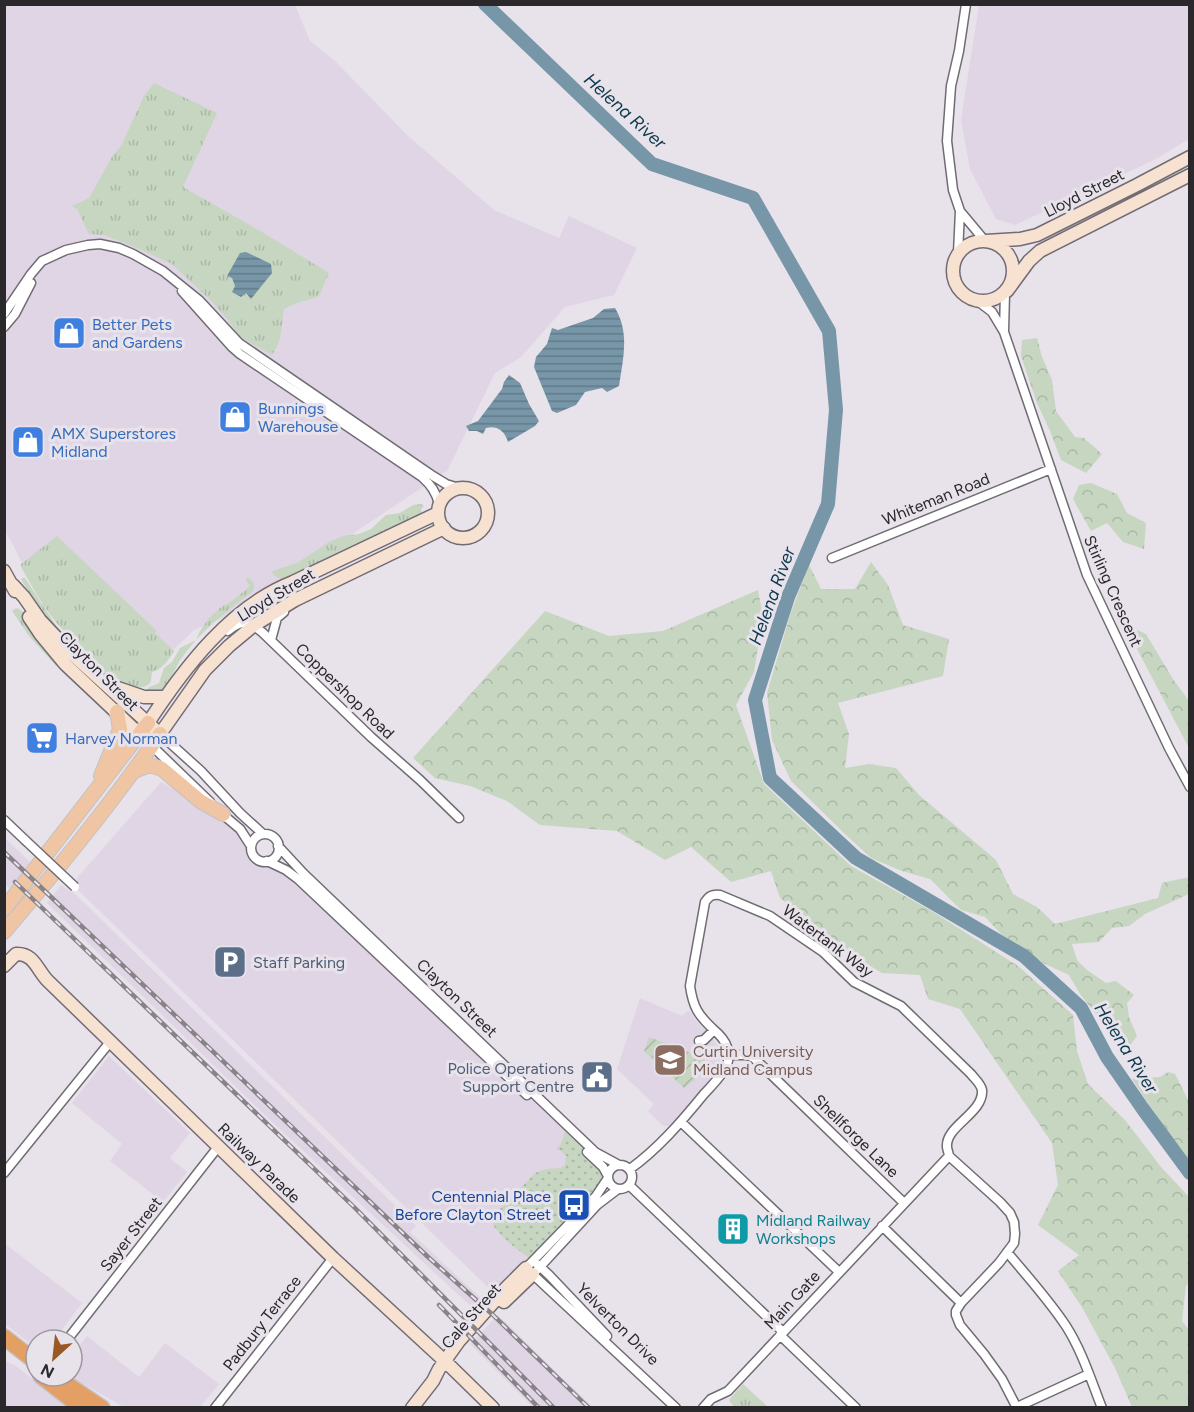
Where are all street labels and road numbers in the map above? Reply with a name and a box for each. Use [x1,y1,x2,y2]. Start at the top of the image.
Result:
street label: Lloyd Street [1041,165,1127,221]
street label: Whiteman Road [879,469,993,529]
street label: Stirling Crescent [1080,532,1146,650]
street label: Lloyd Street [234,564,318,626]
street label: Clayton Street [55,627,143,715]
street label: Coppershop Road [292,639,398,743]
street label: Watertank Way [779,901,878,982]
street label: Clayton Street [413,955,501,1041]
street label: Shellforge Lane [809,1091,903,1182]
street label: Railway Parade [214,1119,304,1207]
street label: Sayer Street [96,1193,166,1275]
street label: Main Gate [760,1267,824,1333]
street label: Padbury Terrace [219,1271,305,1374]
street label: Cale Street [437,1279,505,1353]
street label: Yelverton Drive [573,1279,663,1369]

